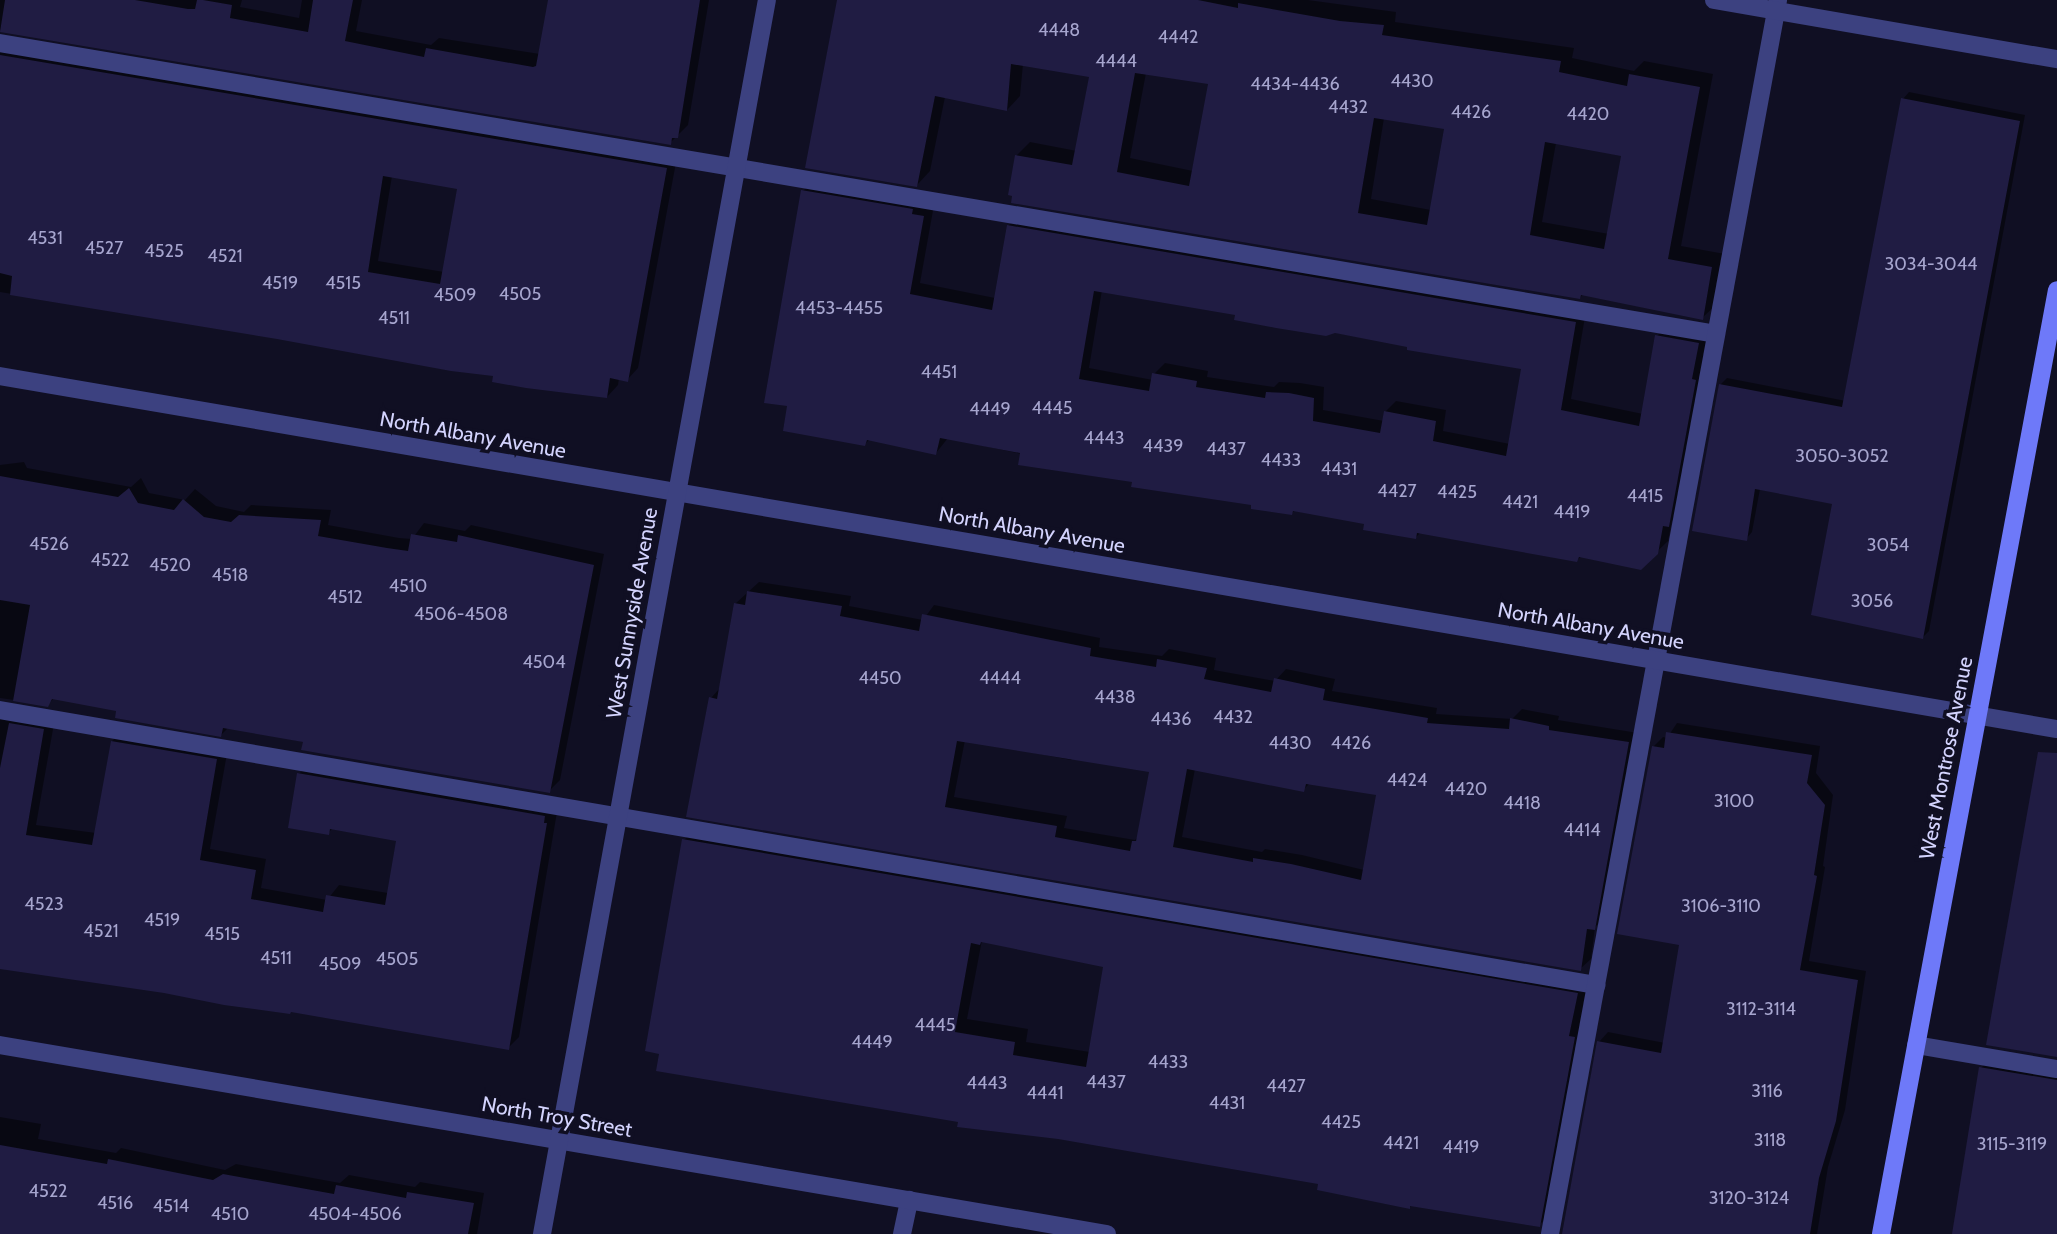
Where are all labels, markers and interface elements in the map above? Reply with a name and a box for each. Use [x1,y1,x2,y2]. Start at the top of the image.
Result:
house number: 4448 [1038,19,1080,41]
house number: 4442 [1158,26,1198,48]
house number: 4444 [1095,50,1137,72]
house number: 4430 [1390,70,1434,92]
house number: 4434-4436 [1250,73,1340,95]
house number: 4432 [1328,96,1368,118]
house number: 4426 [1451,101,1491,123]
house number: 4420 [1567,103,1609,125]
house number: 4531 [27,227,63,249]
house number: 4527 [85,237,123,259]
house number: 4525 [144,240,184,262]
house number: 4521 [207,245,243,267]
house number: 3034-3044 [1885,253,1977,275]
house number: 4519 [262,272,298,294]
house number: 4515 [325,272,361,294]
house number: 4505 [499,283,541,305]
house number: 4509 [434,284,476,306]
house number: 4453-4455 [795,297,883,319]
house number: 4511 [378,307,410,329]
house number: 4451 [921,361,957,383]
house number: 4445 [1032,397,1072,419]
house number: 4449 [969,398,1011,420]
street label: North Albany Avenue [378,406,568,464]
house number: 4443 [1084,427,1124,449]
house number: 4439 [1143,435,1183,457]
house number: 4437 [1206,438,1246,460]
house number: 3050-3052 [1795,445,1889,467]
house number: 4433 [1261,449,1301,471]
house number: 4431 [1321,458,1357,480]
house number: 4427 [1377,480,1417,502]
house number: 4425 [1437,481,1477,503]
house number: 4415 [1627,485,1663,507]
house number: 4421 [1502,491,1538,513]
street label: North Albany Avenue [937,501,1127,559]
house number: 4419 [1554,501,1590,523]
street label: West Sunnyside Avenue [601,505,663,721]
house number: 4526 [29,533,69,555]
house number: 3054 [1867,534,1909,556]
house number: 4522 [90,549,130,571]
house number: 4520 [149,554,191,576]
house number: 4518 [212,564,248,586]
house number: 4510 [389,575,427,597]
house number: 4512 [327,586,363,608]
house number: 3056 [1851,590,1893,612]
street label: North Albany Avenue [1496,597,1686,655]
house number: 4506-4508 [414,603,508,625]
house number: 4504 [522,651,566,673]
street label: West Montrose Avenue [1914,655,1978,861]
house number: 4450 [858,667,902,689]
house number: 4444 [979,667,1021,689]
house number: 4438 [1094,686,1136,708]
house number: 4432 [1213,706,1253,728]
house number: 4436 [1151,708,1191,730]
house number: 4430 [1268,732,1312,754]
house number: 4426 [1331,732,1371,754]
house number: 4424 [1387,769,1427,791]
house number: 4420 [1445,778,1487,800]
house number: 3100 [1714,790,1754,812]
house number: 4418 [1503,792,1541,814]
house number: 4414 [1563,819,1601,841]
house number: 4523 [24,893,64,915]
house number: 3106-3110 [1681,895,1761,917]
house number: 4519 [144,909,180,931]
house number: 4521 [83,920,119,942]
house number: 4515 [204,923,240,945]
house number: 4511 [260,947,292,969]
house number: 4505 [376,948,418,970]
house number: 4509 [319,953,361,975]
house number: 3112-3114 [1726,998,1796,1020]
house number: 4445 [915,1014,955,1036]
house number: 4449 [851,1031,893,1053]
house number: 4433 [1148,1051,1188,1073]
house number: 4437 [1086,1071,1126,1093]
house number: 4443 [967,1072,1007,1094]
house number: 4427 [1266,1075,1306,1097]
house number: 3116 [1751,1080,1783,1102]
house number: 4441 [1026,1082,1064,1104]
street label: North Troy Street [480,1091,634,1143]
house number: 4431 [1209,1092,1245,1114]
house number: 4425 [1321,1111,1361,1133]
house number: 3118 [1754,1129,1786,1151]
house number: 4421 [1383,1132,1419,1154]
house number: 3115-3119 [1977,1133,2047,1155]
house number: 4419 [1443,1136,1479,1158]
house number: 4522 [28,1180,68,1202]
house number: 3120-3124 [1709,1187,1789,1209]
house number: 4516 [97,1192,133,1214]
house number: 4514 [153,1195,189,1217]
house number: 4510 [211,1203,249,1225]
house number: 4504-4506 [308,1203,402,1225]

